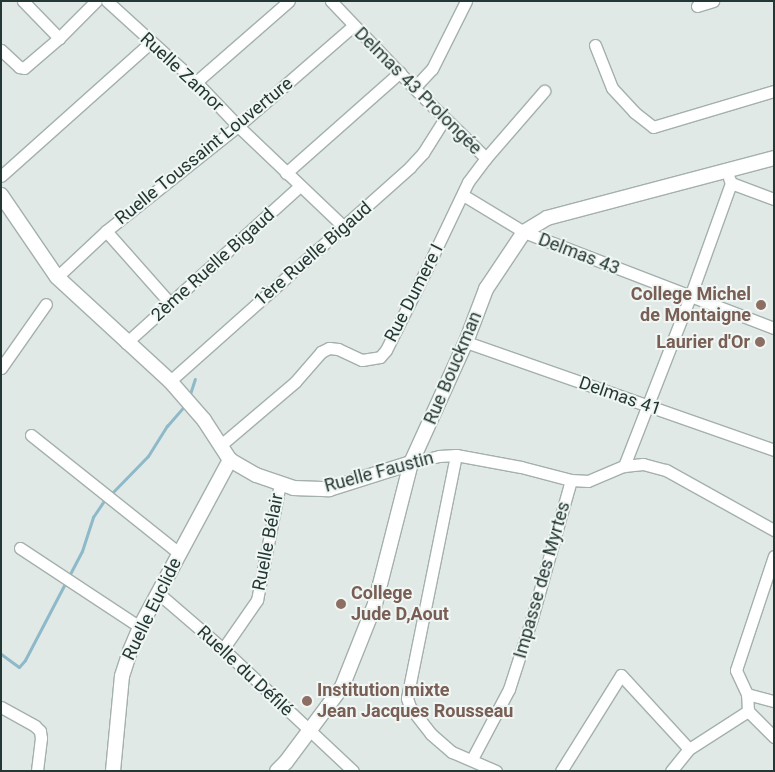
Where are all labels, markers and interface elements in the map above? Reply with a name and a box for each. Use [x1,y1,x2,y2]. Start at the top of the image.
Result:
street label: Delmas 43 Prolongée [350,23,486,159]
street label: Ruelle Zamor [136,28,228,116]
street label: Ruelle Toussaint Louverture [111,73,297,229]
street label: 1ère Ruelle Bigaud [250,197,376,311]
street label: 2ème Ruelle Bigaud [147,204,279,326]
street label: Delmas 43 [535,229,623,279]
street label: Rue Dumere I [380,240,448,346]
place label: College Michel de Montaigne [631,284,751,326]
marker: College Michel de Montaigne [755,299,767,311]
street label: Rue Bouckman [420,308,486,428]
place label: Laurier d'Or [656,331,750,353]
marker: Laurier d'Or [754,336,766,348]
street label: Delmas 41 [576,372,664,420]
street label: Ruelle Faustin [322,447,436,497]
street label: Ruelle Bélair [248,491,288,593]
street label: Impasse des Myrtes [509,499,575,661]
street label: Ruelle Euclide [118,554,186,664]
place label: College Jude D,Aout [351,583,449,626]
marker: College Jude D,Aout [335,598,347,610]
street label: Ruelle du Défilé [193,621,297,721]
place label: Institution mixte Jean Jacques Rousseau [317,680,513,722]
marker: Institution mixte Jean Jacques Rousseau [301,695,313,707]

